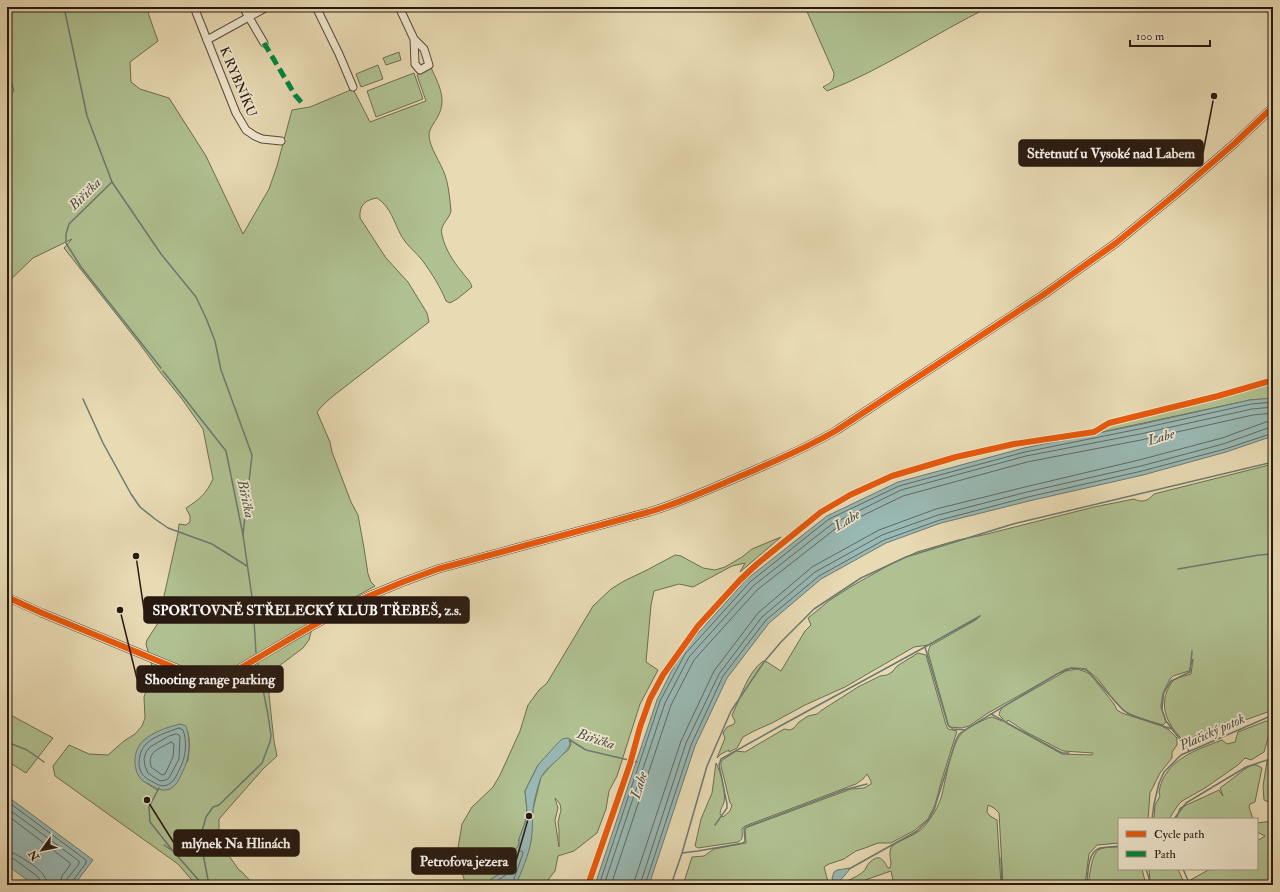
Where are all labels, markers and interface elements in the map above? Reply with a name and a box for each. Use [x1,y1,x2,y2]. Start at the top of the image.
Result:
scale bar [1130,22,1210,48]
text: 100 m [1136,29,1165,44]
street label: K RYBNÍKU [216,44,261,120]
callout: Střetnutí u Vysoké nad Labem [1019,140,1203,166]
text: Střetnutí u Vysoké nad Labem [1027,145,1195,163]
water label: Biřička [65,174,105,214]
water label: Labe [1144,425,1177,449]
water label: Biřička [233,477,258,520]
water label: Labe [830,505,863,535]
callout: SPORTOVNĚ STŘELECKÝ KLUB TŘEBEŠ, z.s. [144,597,469,623]
text: SPORTOVNĚ STŘELECKÝ KLUB TŘEBEŠ, z.s. [152,601,462,619]
callout: Shooting range parking [137,666,283,692]
text: Shooting range parking [145,671,276,689]
water label: Plačický potok [1176,710,1248,754]
water label: Biřička [574,725,618,753]
water label: Labe [627,769,651,802]
legend [1118,818,1258,870]
text: Cycle path [1154,827,1205,842]
north arrow [22,830,62,870]
callout: mlýnek Na Hlinách [174,830,299,856]
text: mlýnek Na Hlinách [182,835,291,853]
text: N [25,847,43,864]
text: Path [1154,847,1177,862]
callout: Petrofova jezera [412,848,516,874]
text: Petrofova jezera [420,853,510,870]

